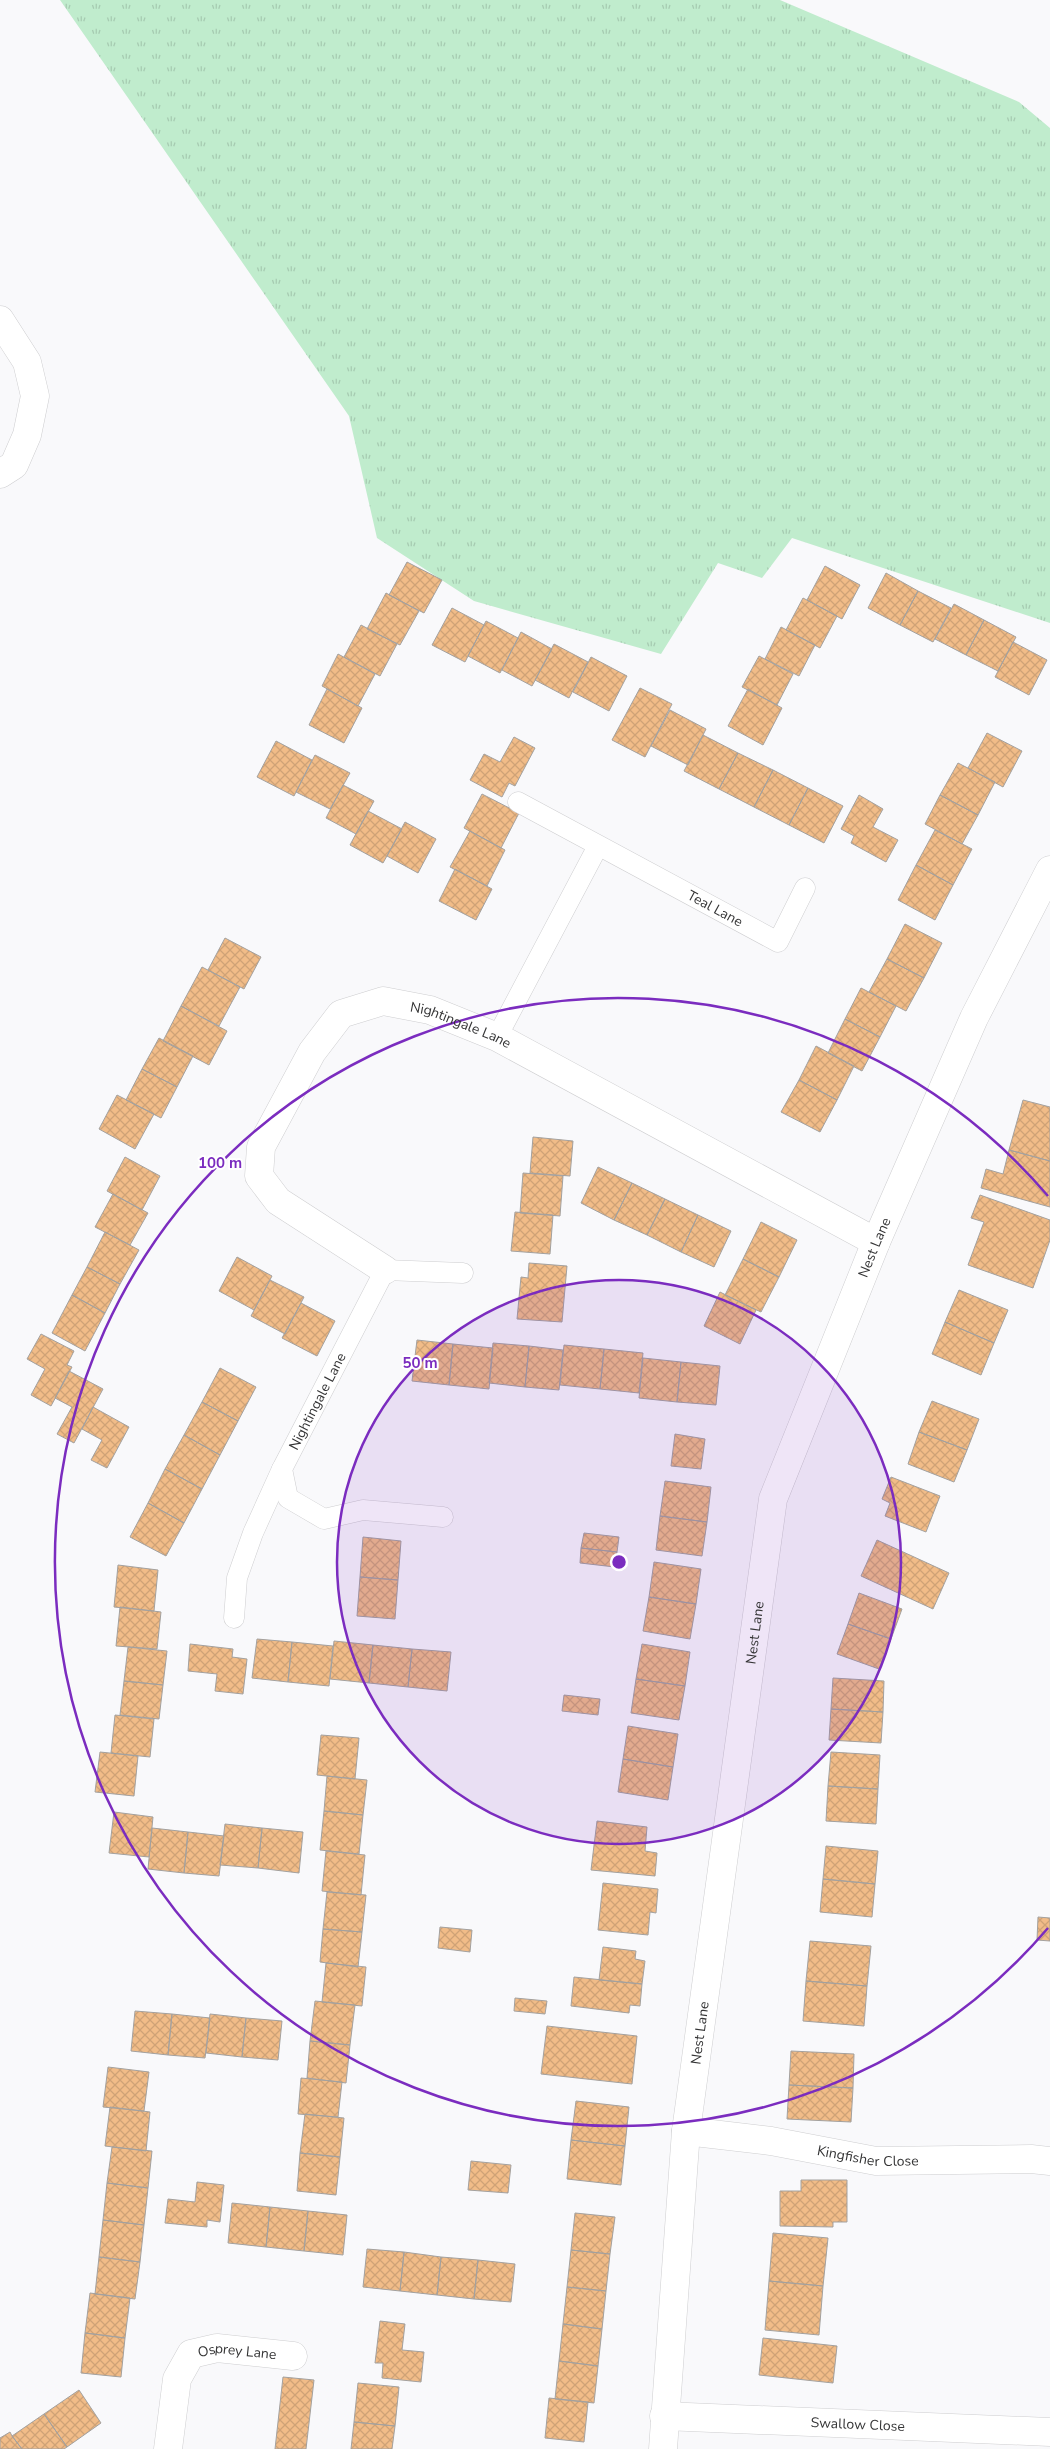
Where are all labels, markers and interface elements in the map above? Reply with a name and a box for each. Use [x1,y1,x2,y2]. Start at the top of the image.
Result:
street label: Teal Lane [684,886,746,931]
street label: Nightingale Lane [409,997,515,1053]
text: 100 m [198,1153,242,1173]
street label: Nest Lane [853,1214,895,1280]
street label: Nightingale Lane [284,1349,350,1453]
text: 50 m [402,1353,438,1373]
centre of rings [610,1553,628,1571]
street label: Nest Lane [741,1600,768,1665]
street label: Nest Lane [686,2000,713,2065]
street label: Kingfisher Close [816,2141,919,2171]
street label: Osprey Lane [196,2338,277,2364]
street label: Swallow Close [810,2413,905,2435]

